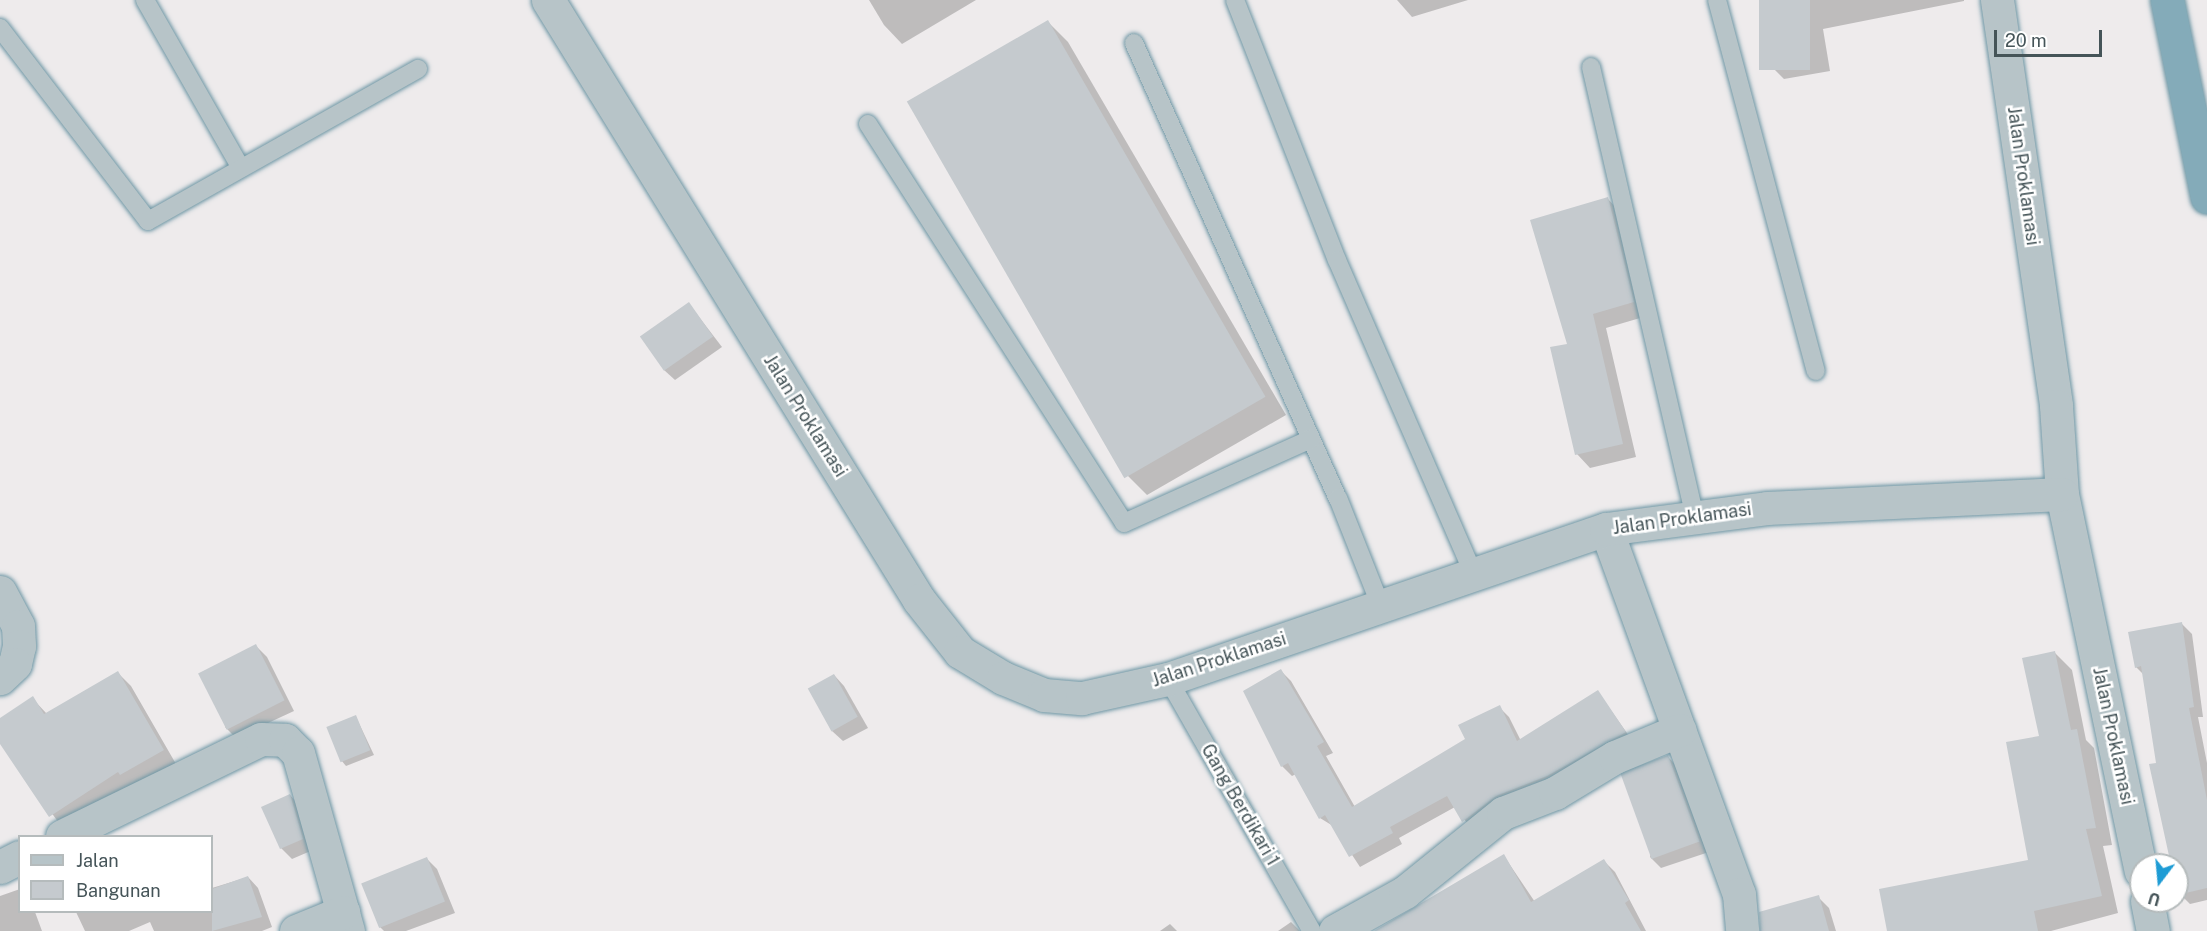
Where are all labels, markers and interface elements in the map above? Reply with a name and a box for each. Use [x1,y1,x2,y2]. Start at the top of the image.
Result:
scale bar [1997,18,2105,56]
text: 20 m [2005,30,2047,51]
street label: Jalan Proklamasi [2003,105,2043,247]
street label: Jalan Proklamasi [759,351,851,481]
street label: Jalan Proklamasi [1611,499,1753,539]
street label: Jalan Proklamasi [1149,628,1289,692]
street label: Jalan Proklamasi [2088,665,2138,807]
street label: Gang Berdikari 1 [1196,740,1284,870]
legend [18,835,213,913]
text: Jalan [76,850,119,871]
north arrow [2129,853,2189,913]
text: Bangunan [76,880,161,901]
text: U [2146,888,2163,910]

